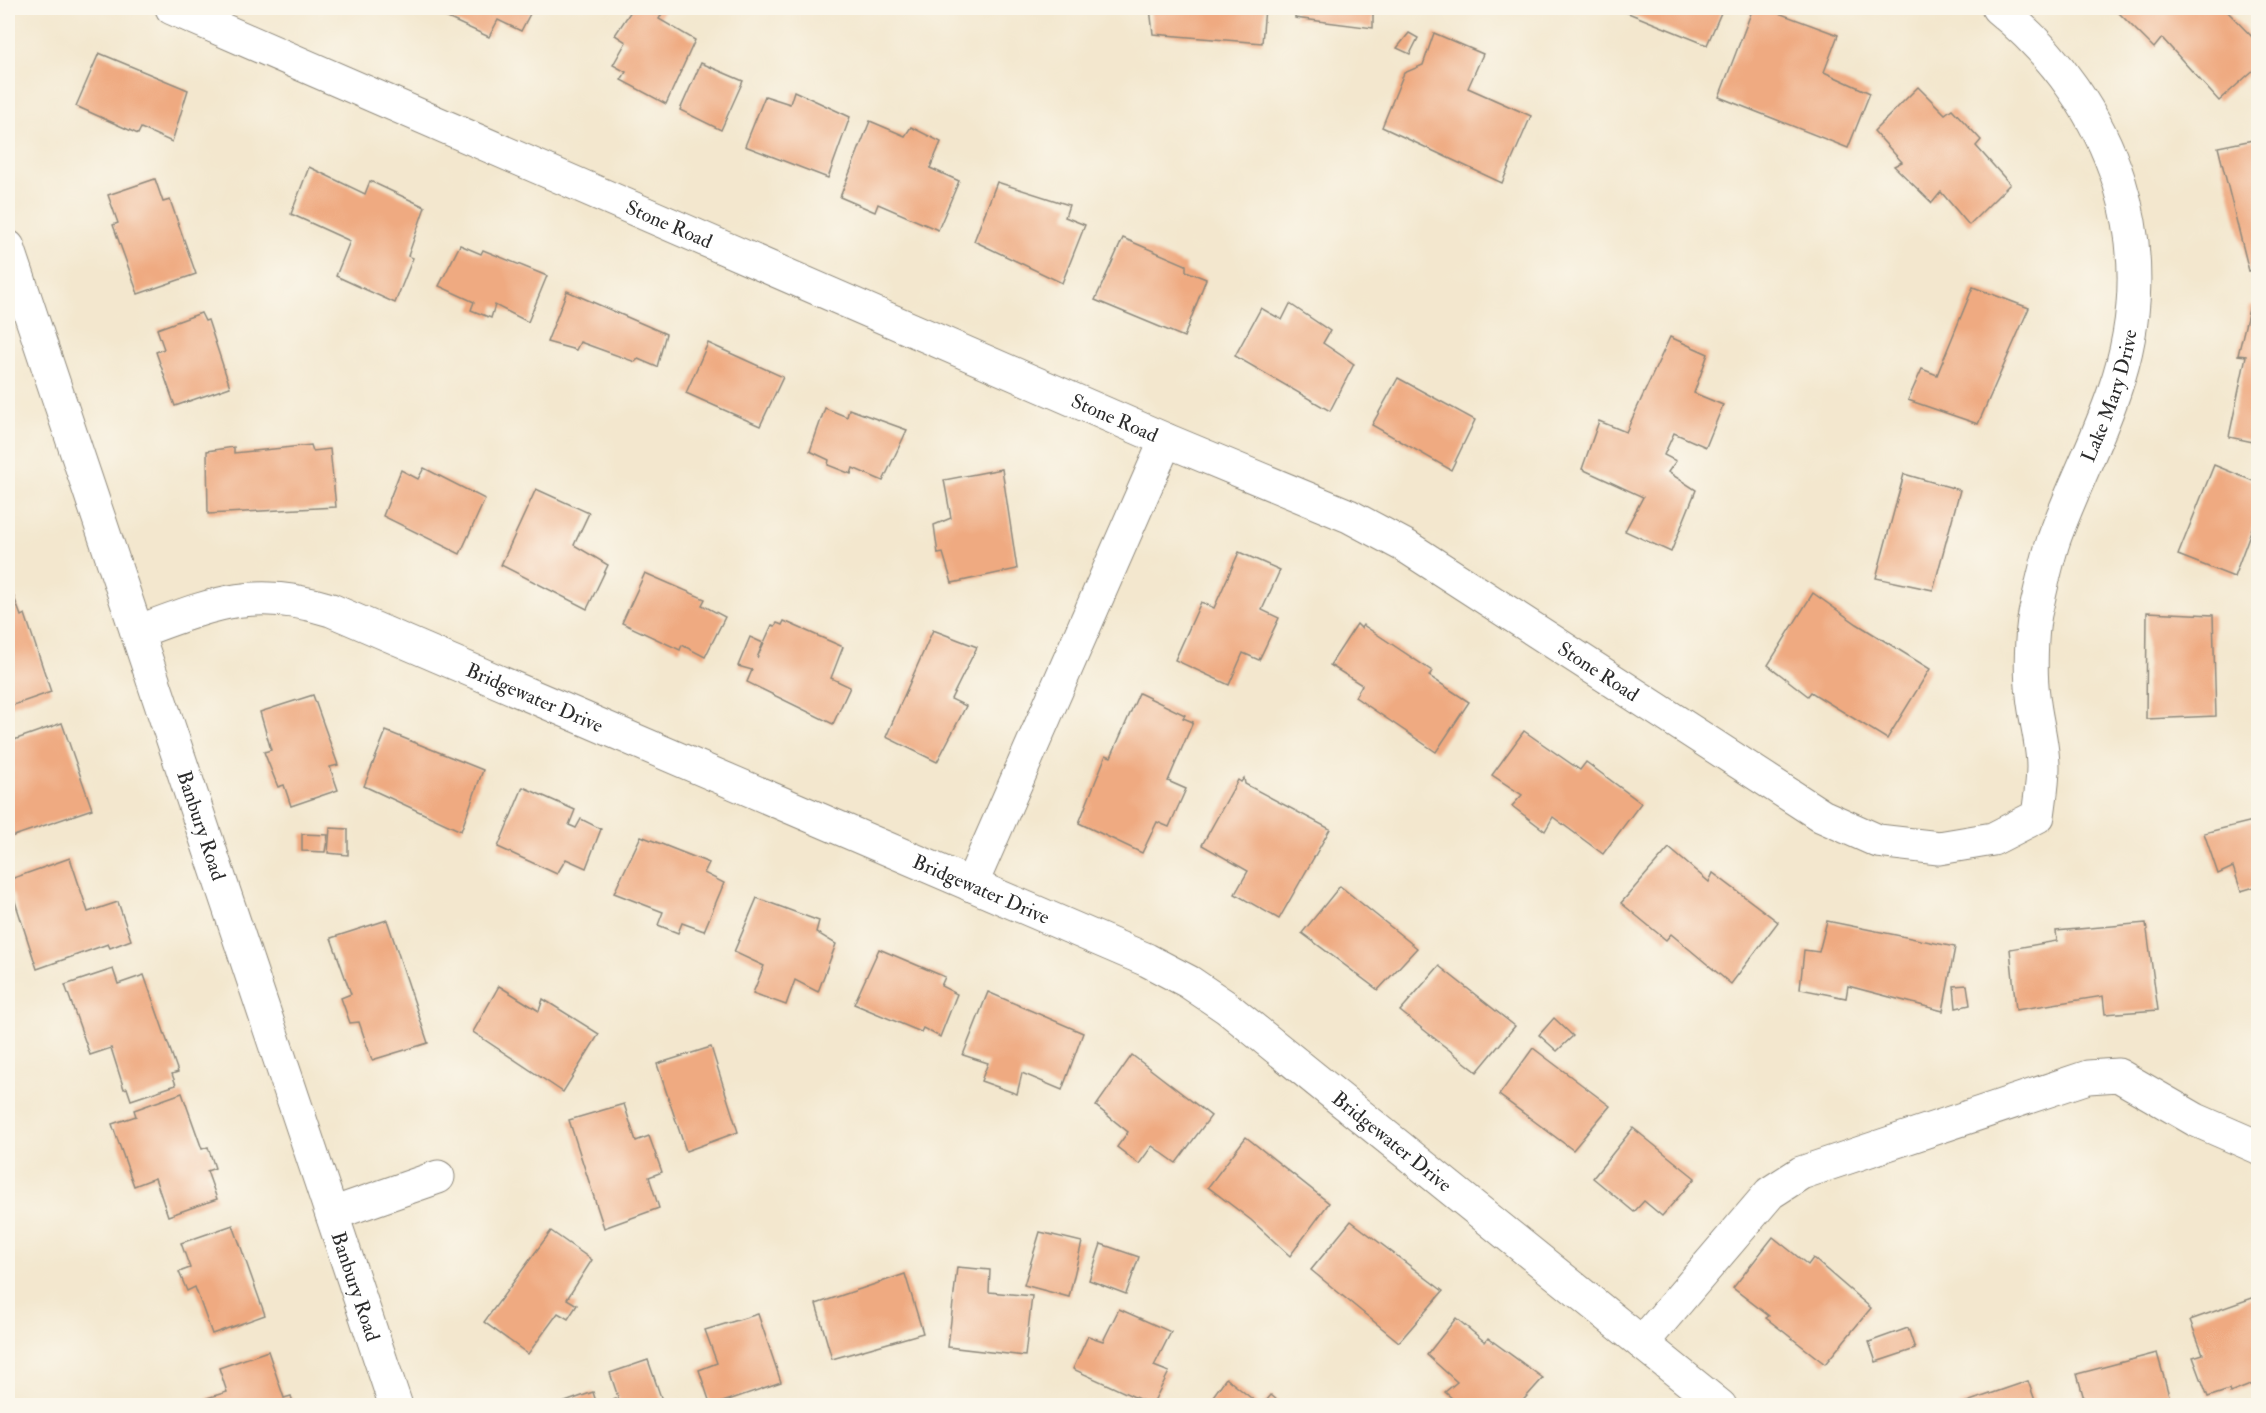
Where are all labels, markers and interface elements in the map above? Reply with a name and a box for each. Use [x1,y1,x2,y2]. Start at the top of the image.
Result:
street label: Stone Road [622,195,716,254]
street label: Lake Mary Drive [2075,328,2143,466]
street label: Stone Road [1067,388,1162,448]
street label: Stone Road [1553,636,1644,707]
street label: Bridgewater Drive [462,657,607,738]
street label: Banbury Road [171,768,231,884]
street label: Bridgewater Drive [909,849,1053,930]
street label: Bridgewater Drive [1327,1086,1457,1197]
street label: Banbury Road [326,1228,385,1345]

